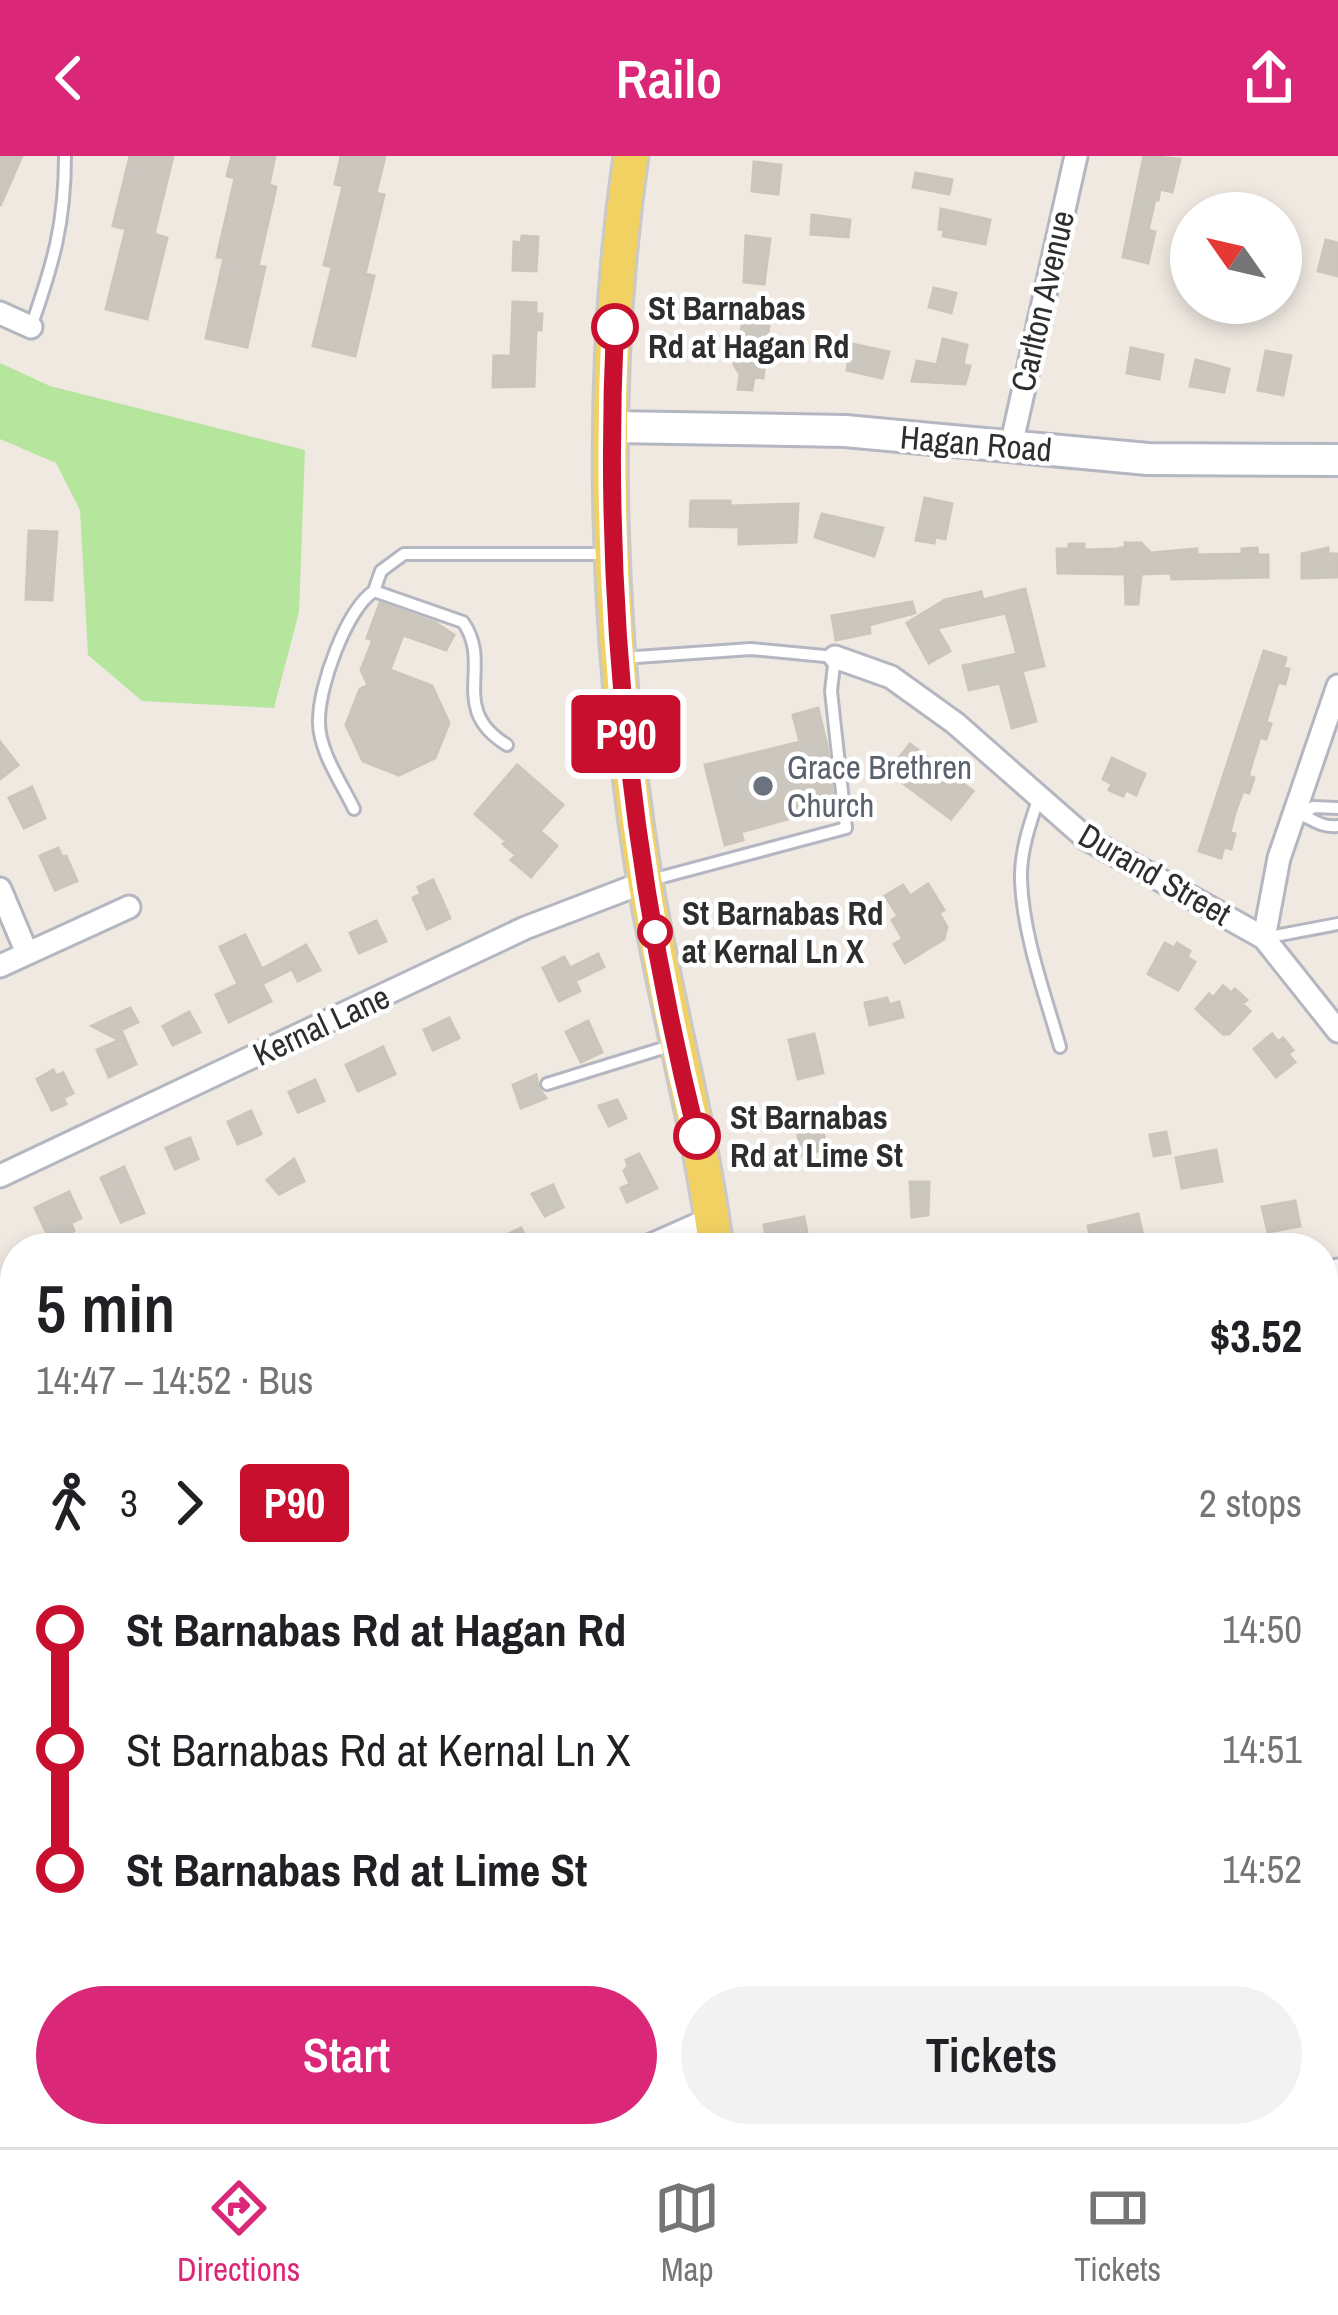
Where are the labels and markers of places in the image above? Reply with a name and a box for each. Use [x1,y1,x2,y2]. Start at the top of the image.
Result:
place label: St Barnabas Rd at Hagan Rd [648,286,849,368]
marker: St Barnabas Rd at Hagan Rd [593,305,637,349]
place label: Grace Brethren Church [787,745,972,827]
marker: Grace Brethren Church [750,773,776,799]
place label: St Barnabas Rd at Kernal Ln X [682,891,884,973]
marker: St Barnabas Rd at Kernal Ln X [639,916,671,948]
place label: St Barnabas Rd at Lime St [730,1095,903,1177]
marker: St Barnabas Rd at Lime St [675,1114,719,1158]

